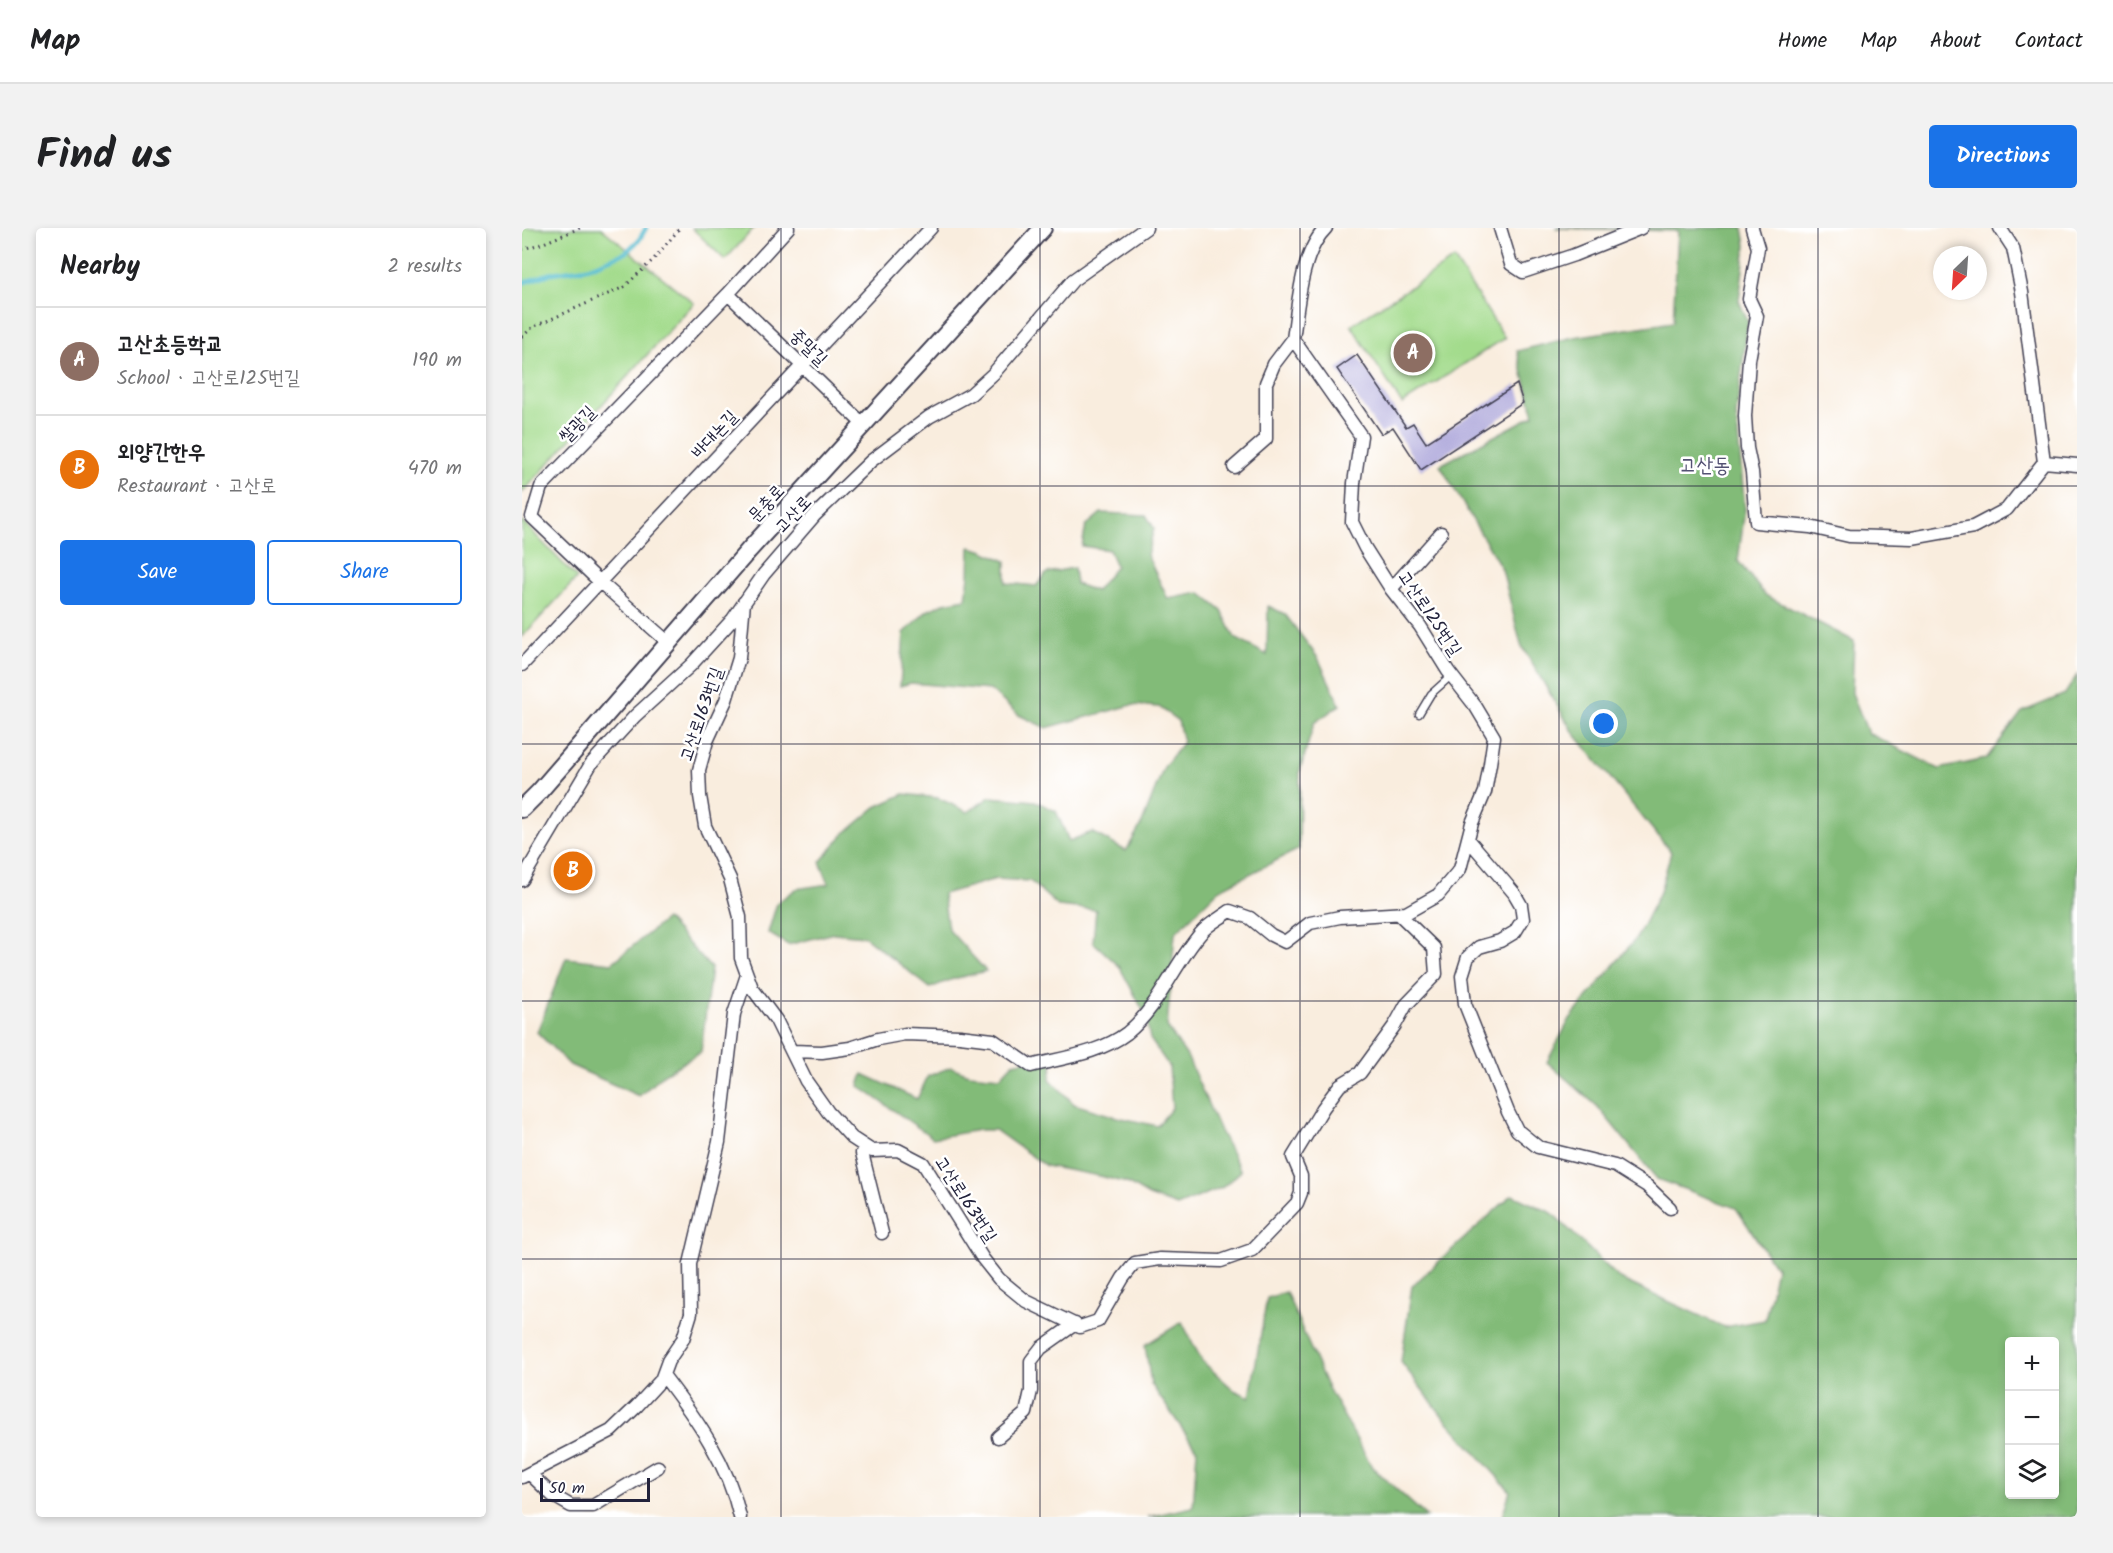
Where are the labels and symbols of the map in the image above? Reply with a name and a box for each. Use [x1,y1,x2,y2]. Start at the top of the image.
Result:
north arrow [1933,246,1987,300]
street label: 중말길 [782,323,834,374]
pin: A [1394,330,1432,376]
street label: 쌀광길 [553,399,604,451]
street label: 바대논길 [685,404,746,466]
district label: 고산동 [1680,450,1730,483]
street label: 문충로 [742,478,793,530]
street label: 고산로 [769,489,820,541]
street label: 고산로125번길 [1389,565,1469,663]
street label: 고산로163번길 [673,663,732,766]
your location [1589,709,1618,738]
pin: B [554,848,592,894]
street label: 고산로163번길 [926,1151,1004,1249]
scale bar [540,1475,650,1502]

